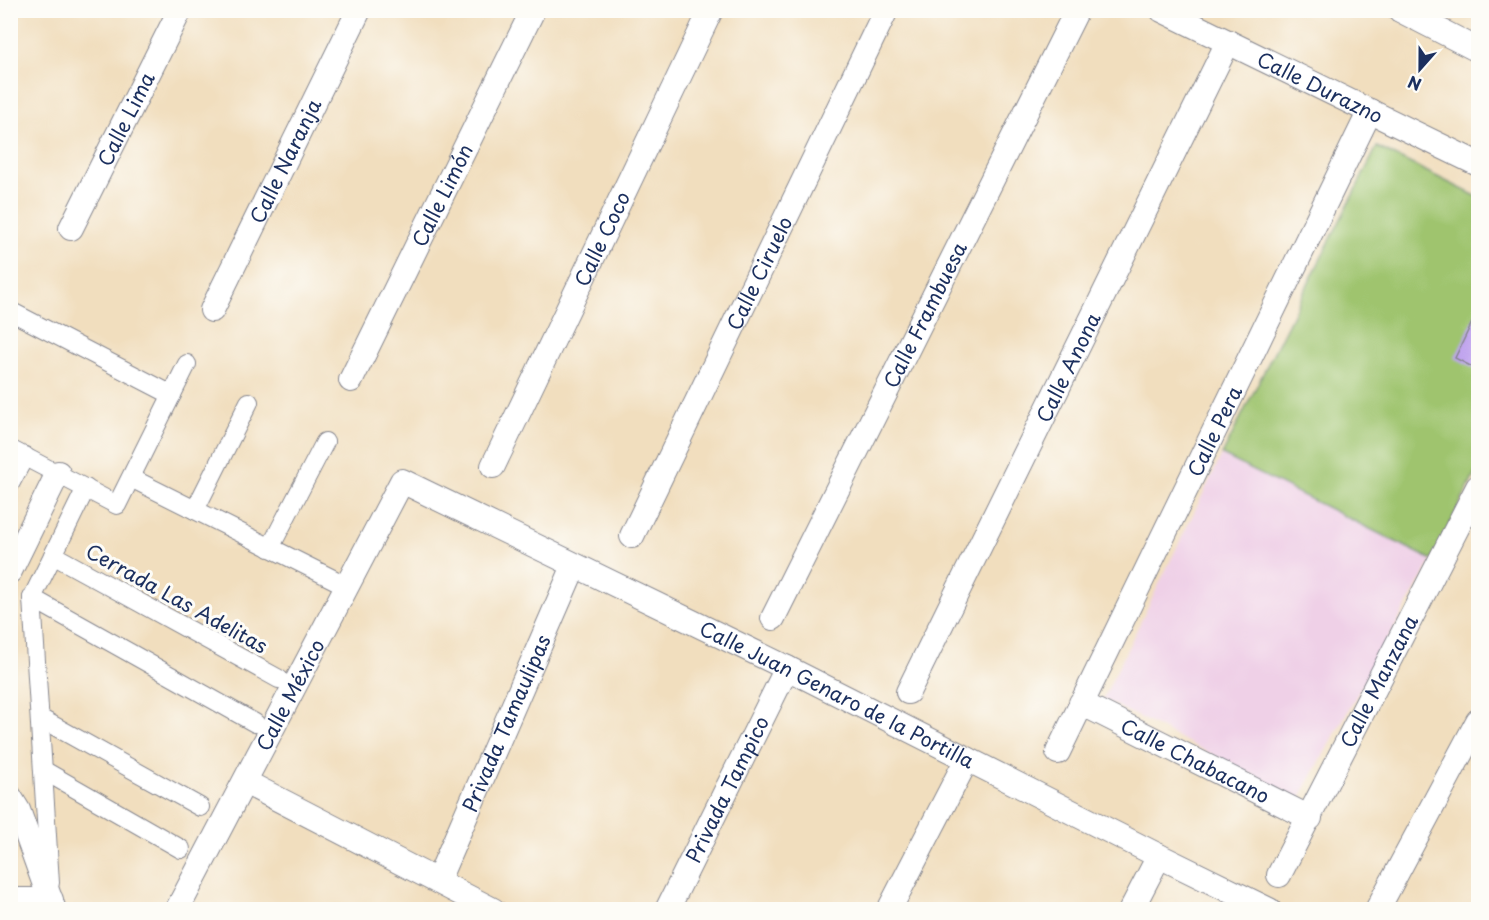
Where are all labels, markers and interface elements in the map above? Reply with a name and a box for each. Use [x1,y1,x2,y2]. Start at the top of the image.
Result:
north arrow [1390,39,1450,99]
street label: Calle Durazno [1252,44,1388,131]
street label: Calle Lima [89,66,162,171]
text: N [1404,70,1424,97]
street label: Calle Naranja [242,93,329,228]
street label: Calle Limón [404,139,480,252]
street label: Calle Coco [566,186,637,291]
street label: Calle Ciruelo [719,211,799,335]
street label: Calle Frambuesa [875,236,974,393]
street label: Calle Anona [1028,307,1108,427]
street label: Calle Pera [1179,380,1250,482]
street label: Cerrada Las Adelitas [81,536,273,660]
street label: Calle Manzana [1332,609,1425,753]
street label: Calle Juan Genaro de la Portilla [695,613,980,776]
street label: Privada Tamaulipas [454,630,558,816]
street label: Calle México [248,634,332,756]
street label: Privada Tampico [678,710,776,868]
street label: Calle Chabacano [1116,710,1275,810]

